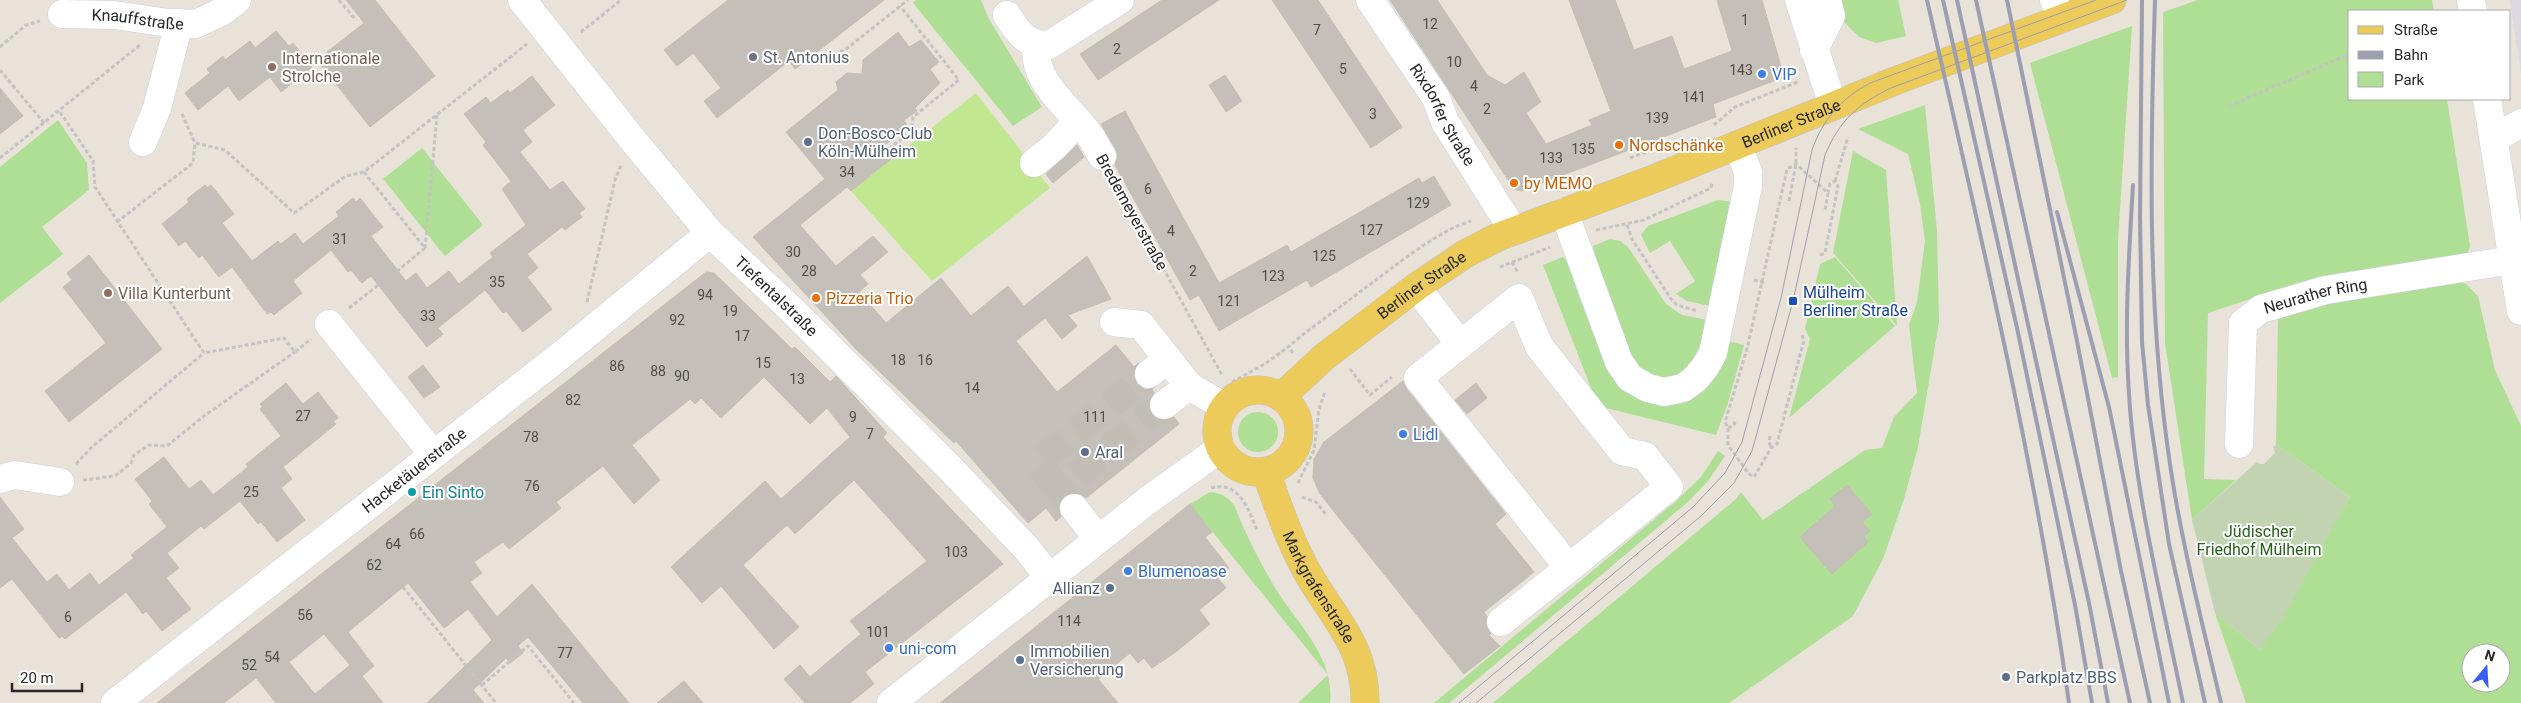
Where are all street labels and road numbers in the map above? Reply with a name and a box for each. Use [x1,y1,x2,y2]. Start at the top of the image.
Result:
street label: Knauffstraße [91,5,184,33]
street label: Rixdorfer Straße [1406,60,1480,169]
street label: Berliner Straße [1739,95,1843,152]
street label: Bredemeyerstraße [1092,150,1172,274]
street label: Berliner Straße [1373,247,1470,323]
street label: Tiefentalstraße [731,252,822,340]
street label: Neurather Ring [2261,274,2368,317]
street label: Hacketäuerstraße [358,423,470,516]
street label: Markgrafenstraße [1279,528,1359,646]

